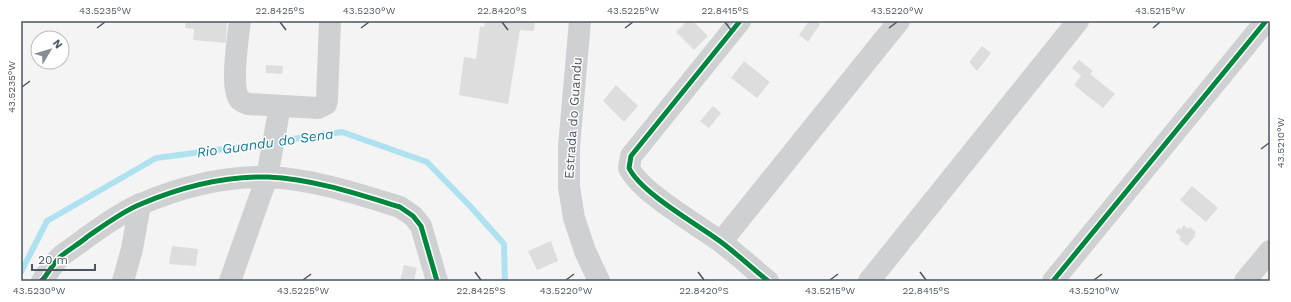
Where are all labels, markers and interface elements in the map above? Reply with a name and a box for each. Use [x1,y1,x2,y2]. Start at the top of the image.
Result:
text: 43.5235°W [79,5,131,16]
text: 22.8425°S [255,5,305,16]
text: 43.5230°W [343,5,396,16]
text: 22.8420°S [477,5,527,16]
text: 43.5225°W [607,5,659,16]
text: 22.8415°S [701,5,749,16]
text: 43.5220°W [871,5,924,16]
text: 43.5215°W [1135,5,1185,16]
north arrow [30,30,70,70]
text: N [50,37,65,51]
street label: Estrada do Guandu [561,57,585,179]
text: 43.5235°W [6,61,17,113]
text: 43.5210°W [1275,117,1286,168]
water label: Rio Guandu do Sena [196,125,335,161]
scale bar [32,246,95,272]
text: 20 m [38,253,68,267]
text: 43.5230°W [13,285,66,296]
text: 43.5225°W [277,285,329,296]
text: 22.8425°S [456,285,506,296]
text: 43.5220°W [540,285,593,296]
text: 22.8420°S [679,285,729,296]
text: 43.5215°W [805,285,855,296]
text: 22.8415°S [902,285,950,296]
text: 43.5210°W [1069,285,1120,296]

